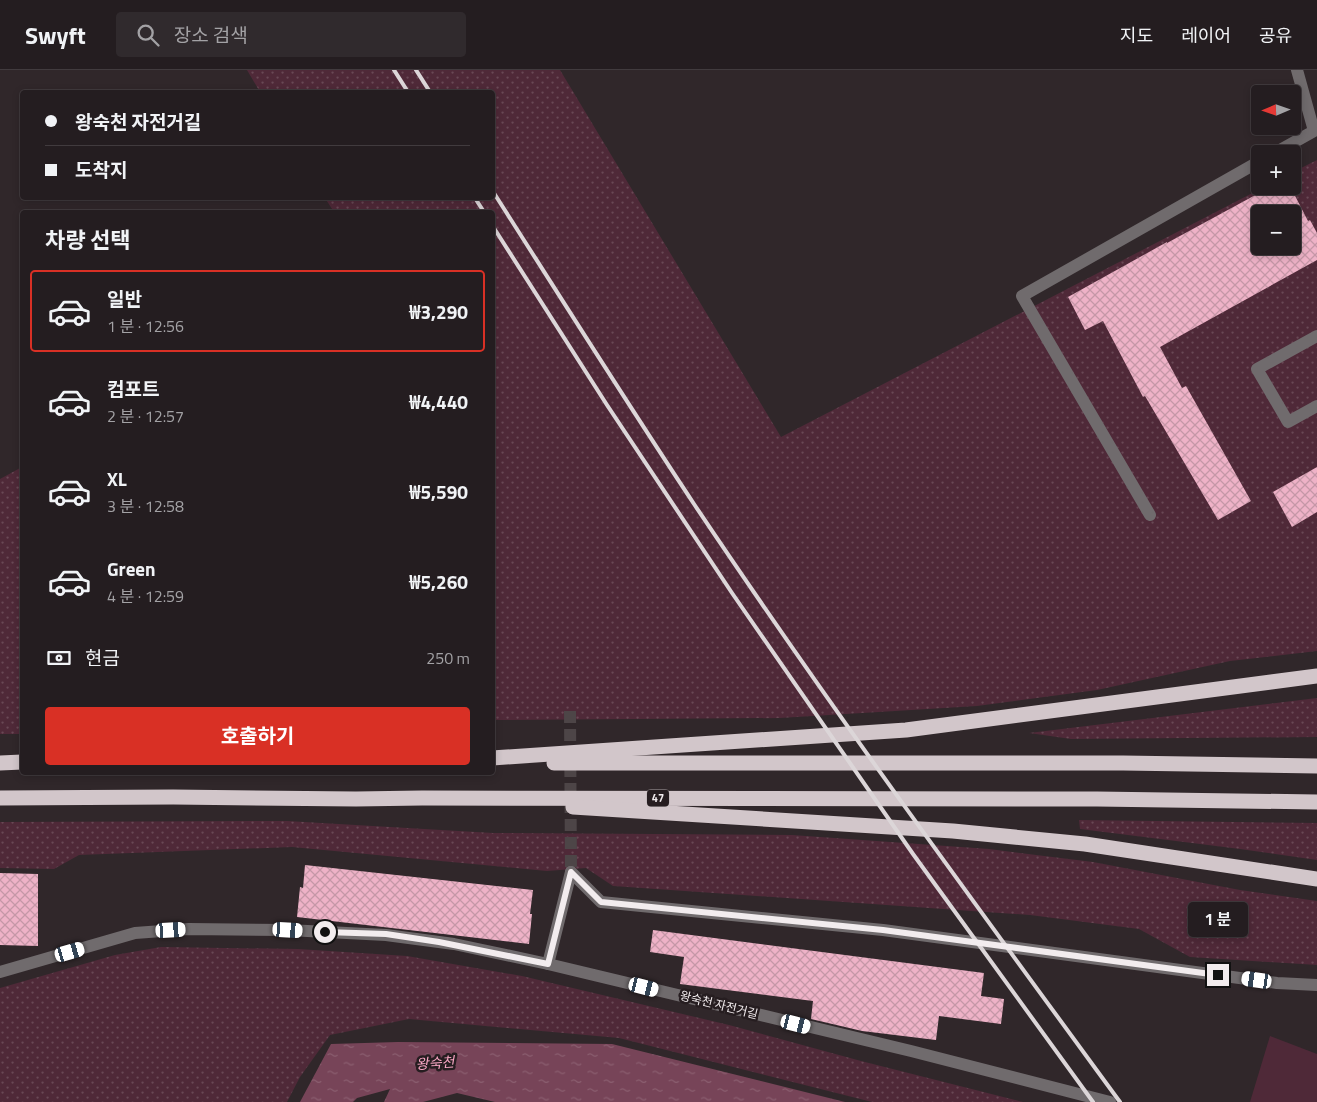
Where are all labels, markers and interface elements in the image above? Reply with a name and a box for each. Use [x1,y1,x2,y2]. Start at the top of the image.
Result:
search box [116,12,466,57]
text: Swyft [25,17,86,53]
text: 장소 검색 [174,20,248,49]
icon: search [134,21,162,49]
text: 지도 [1120,22,1153,49]
text: 레이어 [1181,22,1231,49]
text: 공유 [1259,22,1292,49]
north arrow [1251,85,1301,135]
map controls [1251,85,1301,255]
text: 왕숙천 자전거길 [75,107,202,136]
button: + [1251,145,1301,195]
text: 도착지 [75,155,127,184]
button: − [1251,205,1301,255]
text: 차량 선택 [45,223,131,257]
text: 일반 [107,284,142,313]
icon: car [47,289,92,334]
text: ₩3,290 [409,297,468,326]
text: 1 분 · 12:56 [107,314,184,338]
text: 컴포트 [107,374,159,403]
icon: car [47,379,92,424]
text: ₩4,440 [409,387,468,416]
text: 2 분 · 12:57 [107,404,184,428]
text: XL [107,464,127,493]
icon: car [47,469,92,514]
text: ₩5,590 [409,477,468,506]
text: 3 분 · 12:58 [107,494,184,518]
text: Green [107,554,156,583]
icon: car [47,559,92,604]
text: ₩5,260 [409,567,468,596]
text: 4 분 · 12:59 [107,584,184,608]
text: 현금 [85,643,120,672]
icon: cash [45,644,73,672]
text: 250 m [426,646,470,670]
button: 호출하기 [45,707,470,765]
road number: 47 [647,790,669,806]
callout: 1 분 [1188,902,1248,938]
text: 1 분 [1204,907,1232,931]
route start [314,921,336,943]
car [155,922,186,938]
car [272,922,303,938]
car [53,941,86,963]
route end [1207,964,1229,986]
car [1241,970,1272,990]
car [627,976,660,998]
street label: 왕숙천 자전거길 [678,986,760,1023]
car [779,1013,812,1035]
water label: 왕숙천 [415,1051,456,1074]

